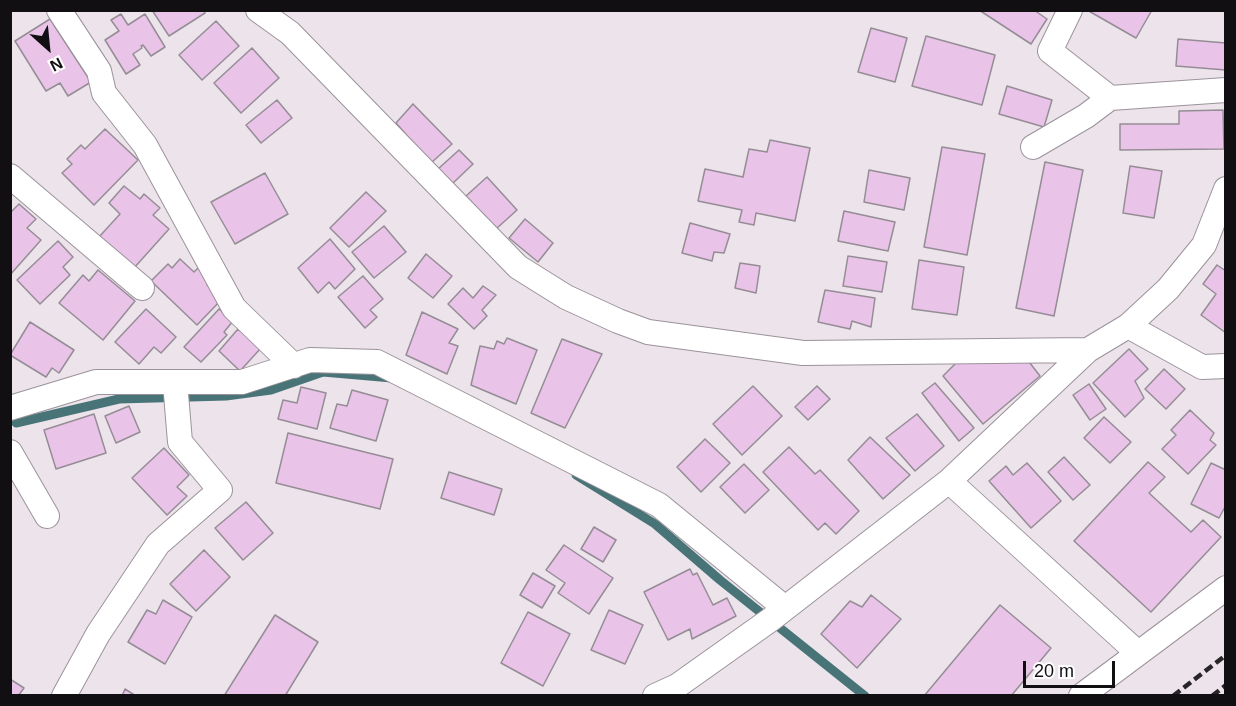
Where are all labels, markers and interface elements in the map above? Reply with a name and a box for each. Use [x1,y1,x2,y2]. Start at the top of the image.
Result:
north arrow [18,18,78,78]
text: N [47,54,65,75]
scale bar [1026,649,1118,687]
text: 20 m [1034,661,1074,681]

